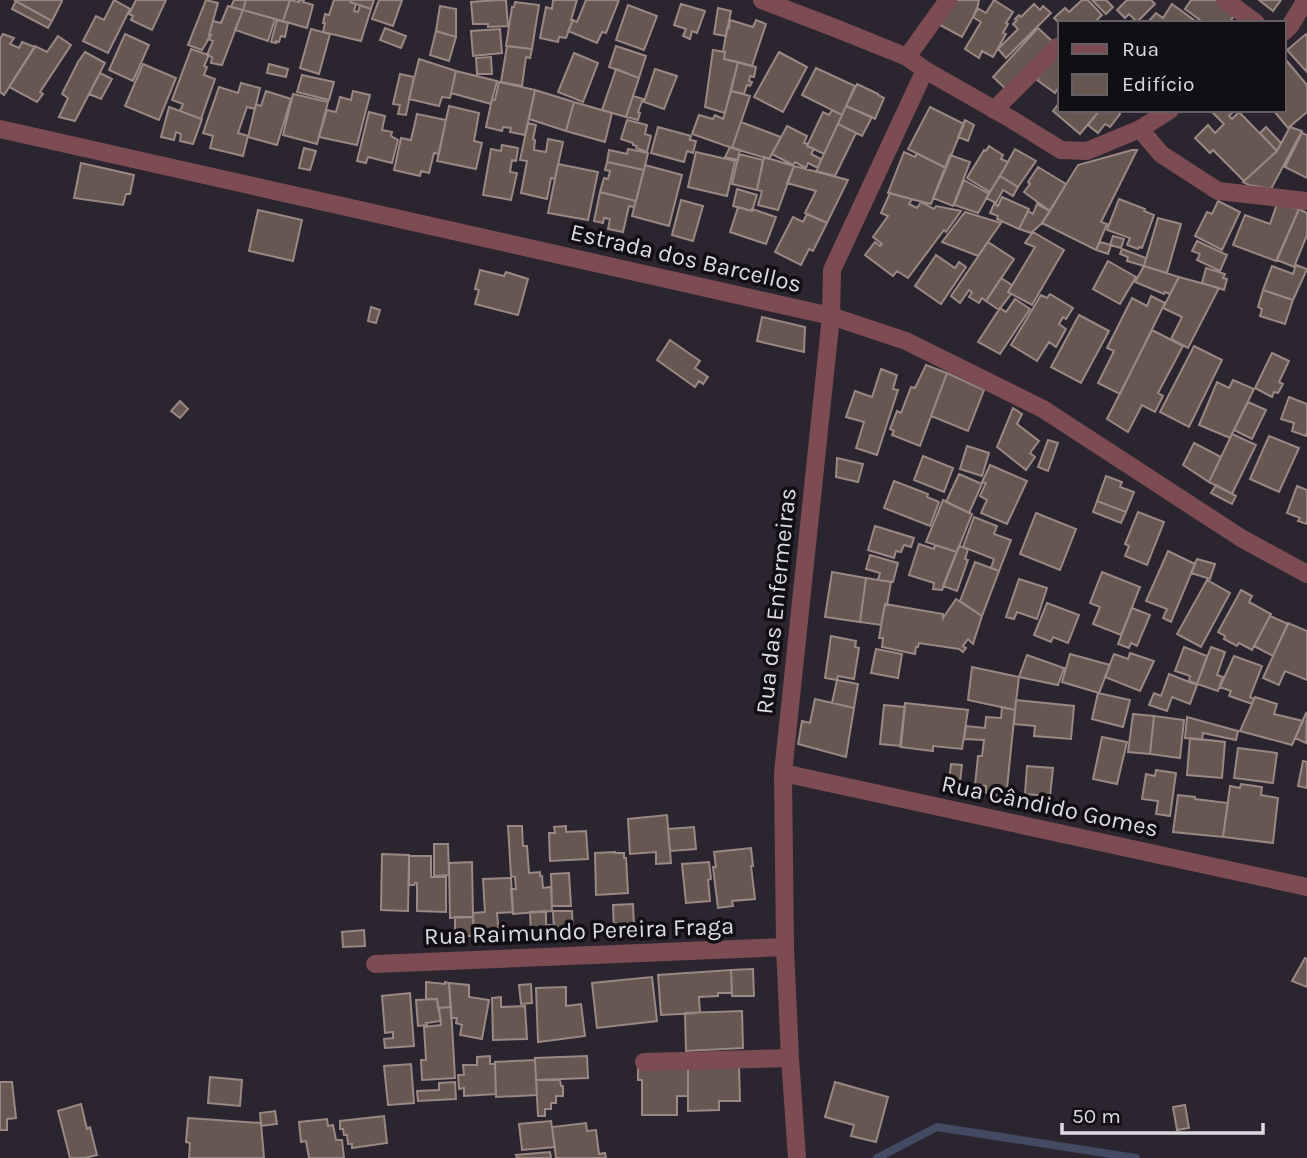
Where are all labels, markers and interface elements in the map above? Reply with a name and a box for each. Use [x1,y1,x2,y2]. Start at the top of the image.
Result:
legend [1058,21,1286,112]
text: Rua [1122,37,1159,61]
text: Edifício [1122,72,1195,96]
street label: Estrada dos Barcellos [568,218,804,298]
street label: Rua das Enfermeiras [750,486,802,716]
street label: Rua Cândido Gomes [939,769,1161,843]
street label: Rua Raimundo Pereira Fraga [423,912,735,950]
scale bar [1062,1092,1263,1136]
text: 50 m [1072,1104,1121,1128]

